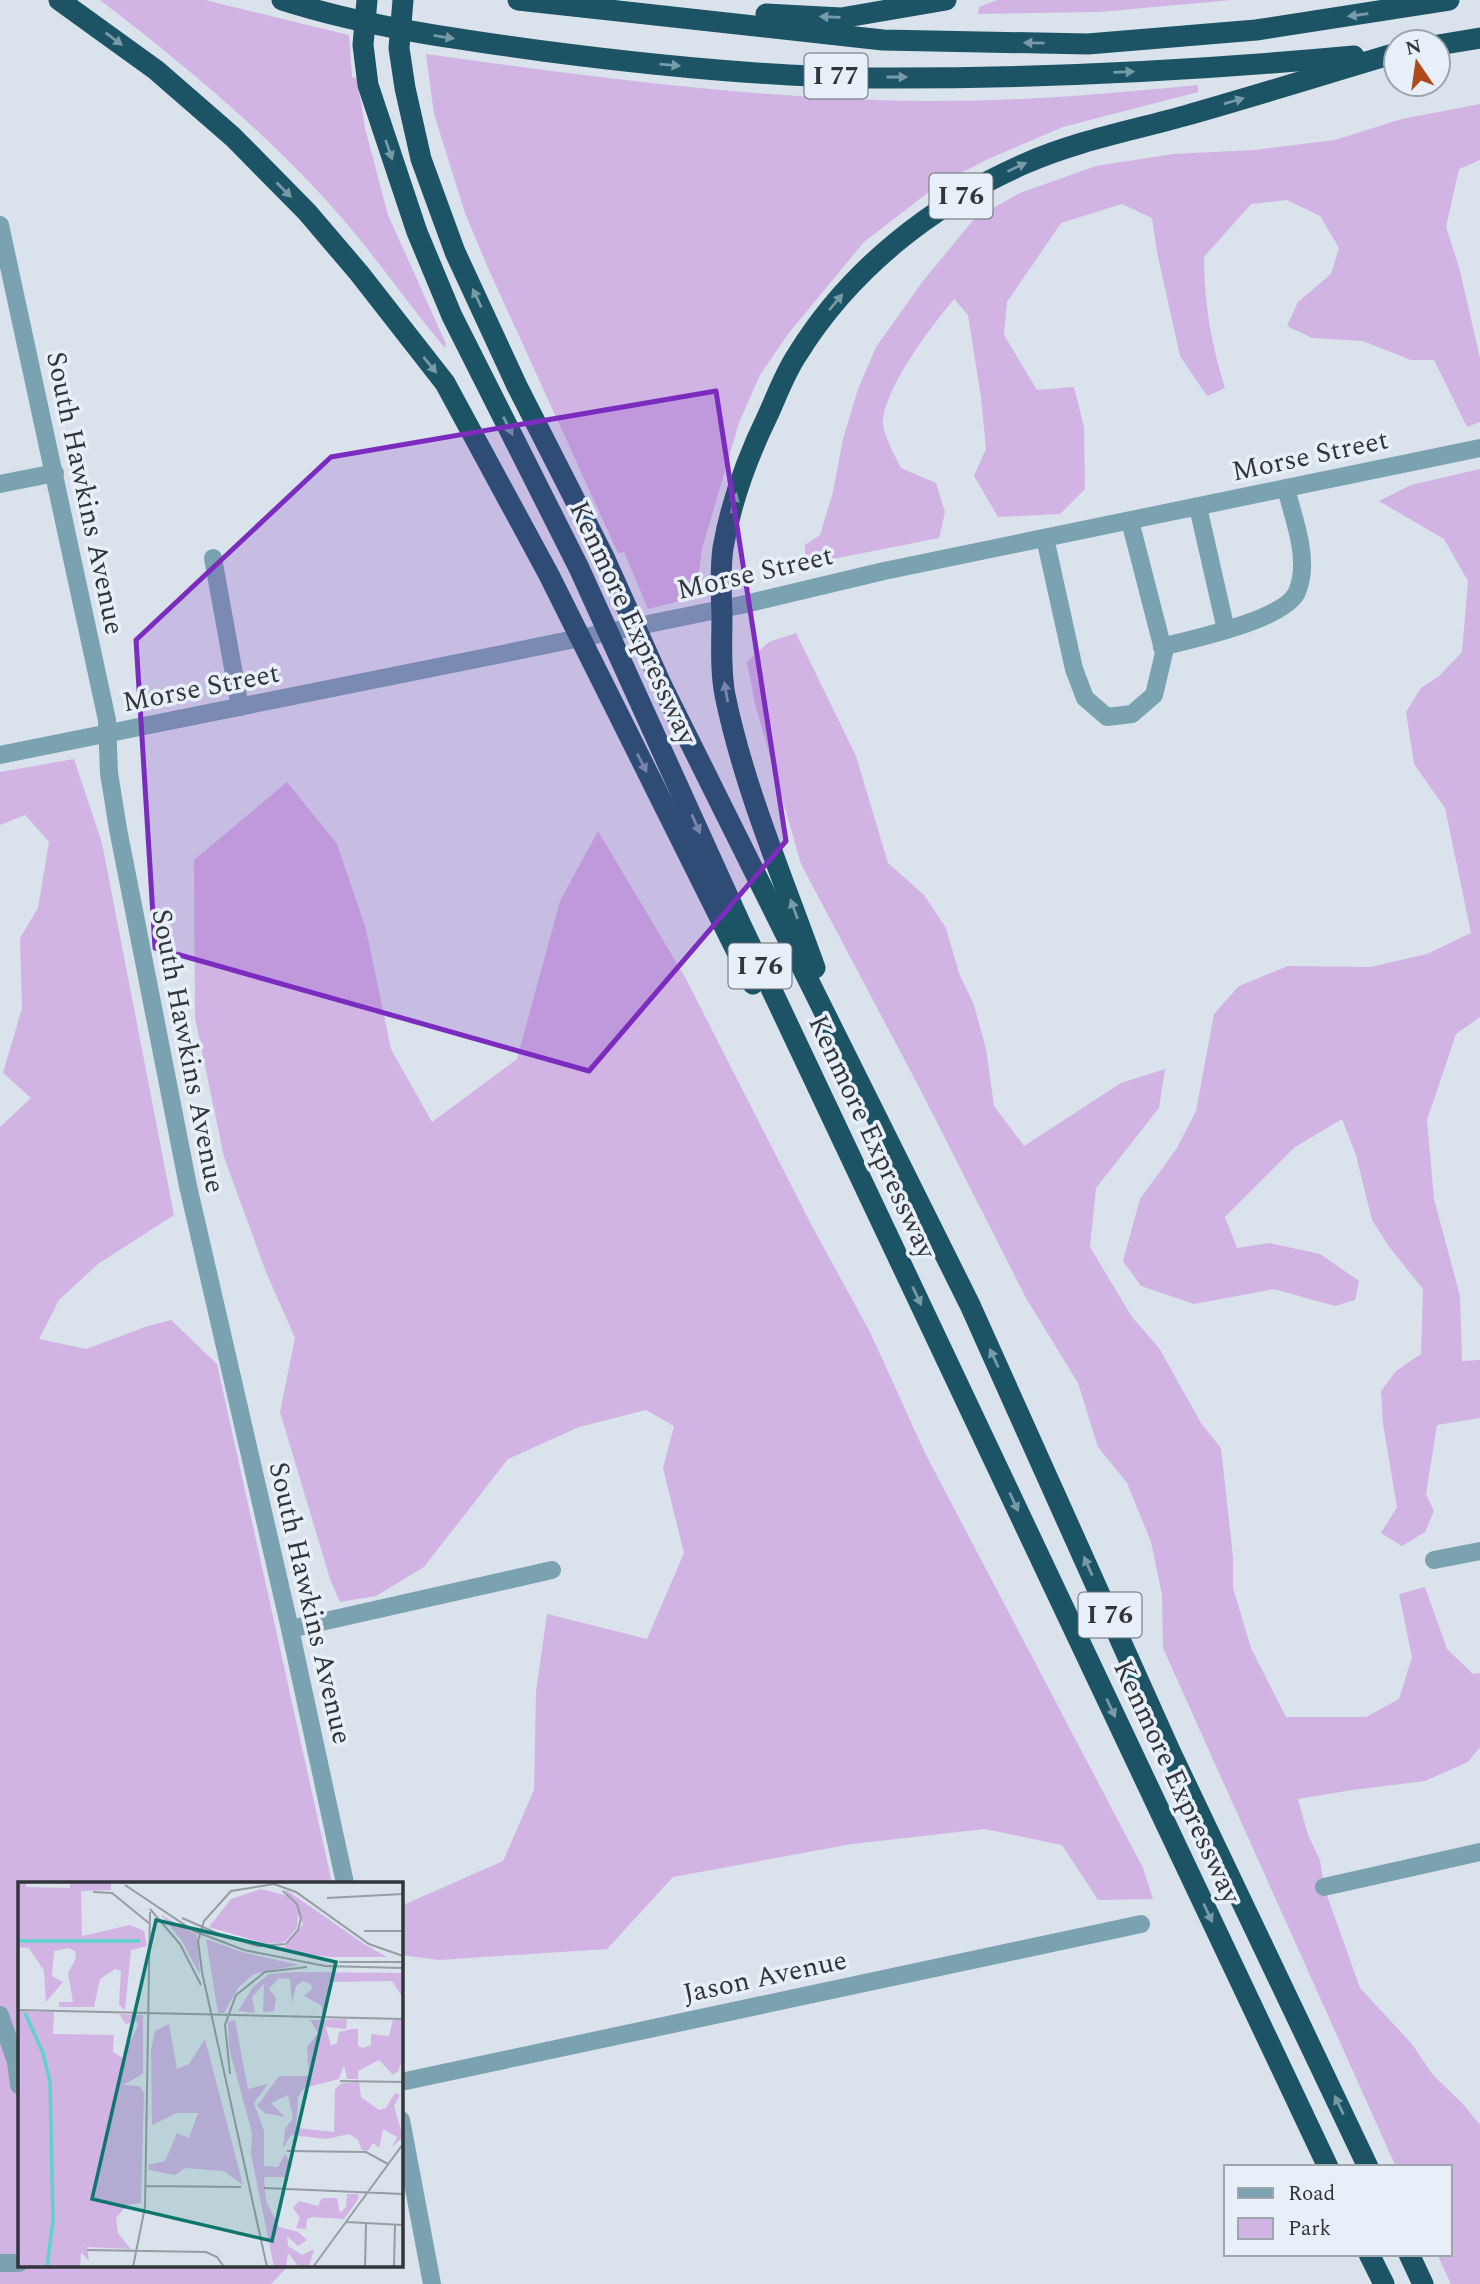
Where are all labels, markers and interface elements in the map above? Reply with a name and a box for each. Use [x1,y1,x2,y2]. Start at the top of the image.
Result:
one-way arrow [1347,10,1369,21]
one-way arrow [819,12,841,23]
north arrow [1382,28,1452,98]
one-way arrow [105,32,123,47]
one-way arrow [433,32,455,43]
text: N [1403,32,1424,64]
one-way arrow [1023,37,1045,48]
road number: I 77 [804,54,868,99]
one-way arrow [659,60,681,71]
one-way arrow [1113,67,1135,78]
one-way arrow [886,71,908,83]
one-way arrow [1224,95,1246,106]
one-way arrow [384,140,395,161]
one-way arrow [1007,161,1027,173]
road number: I 76 [930,174,992,218]
one-way arrow [276,181,293,198]
one-way arrow [471,288,482,308]
one-way arrow [828,293,843,310]
street label: South Hawkins Avenue [34,347,136,639]
one-way arrow [422,355,437,373]
one-way arrow [502,416,513,436]
street label: Morse Street [1228,418,1392,494]
one-way arrow [730,492,740,513]
street label: Kenmore Expressway [558,494,709,754]
street label: Morse Street [673,534,837,612]
street label: Morse Street [119,652,283,724]
one-way arrow [720,681,731,703]
one-way arrow [636,753,647,773]
one-way arrow [691,814,702,835]
one-way arrow [788,898,799,919]
street label: South Hawkins Avenue [139,905,237,1197]
road number: I 76 [728,944,792,988]
street label: Kenmore Expressway [797,1008,948,1268]
one-way arrow [911,1286,922,1306]
one-way arrow [988,1348,999,1369]
street label: South Hawkins Avenue [257,1458,363,1748]
one-way arrow [1008,1492,1020,1512]
one-way arrow [1082,1555,1093,1576]
road number: I 76 [1078,1592,1142,1638]
street label: Kenmore Expressway [1102,1653,1253,1913]
one-way arrow [1105,1698,1117,1718]
inset map [18,1882,402,2266]
one-way arrow [1202,1903,1214,1923]
street label: Jason Avenue [679,1939,851,2015]
one-way arrow [1333,2095,1345,2115]
legend [1224,2165,1452,2256]
text: Road [1288,2178,1335,2210]
text: Park [1288,2213,1332,2245]

